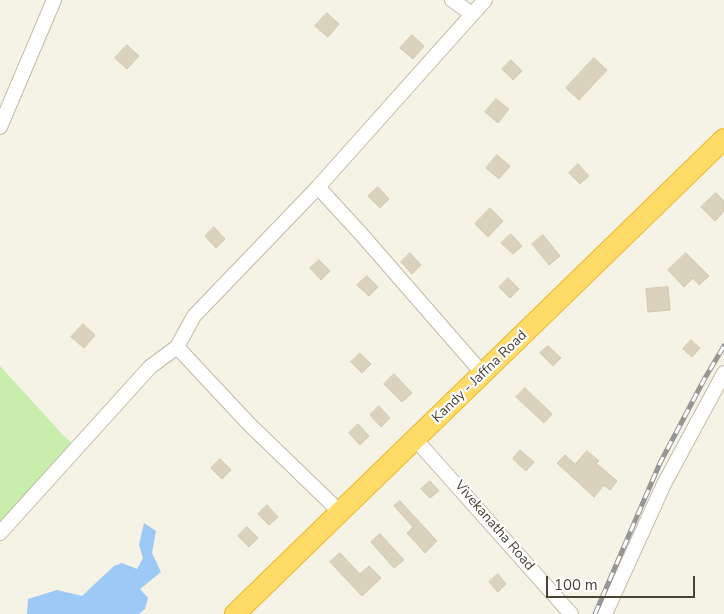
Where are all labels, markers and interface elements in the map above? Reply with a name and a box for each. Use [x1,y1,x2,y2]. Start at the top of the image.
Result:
street label: Kandy - Jaffna Road [429,327,531,427]
street label: Vivekanatha Road [450,478,538,574]
scale bar [549,566,698,598]
text: 100 m [554,575,598,595]

